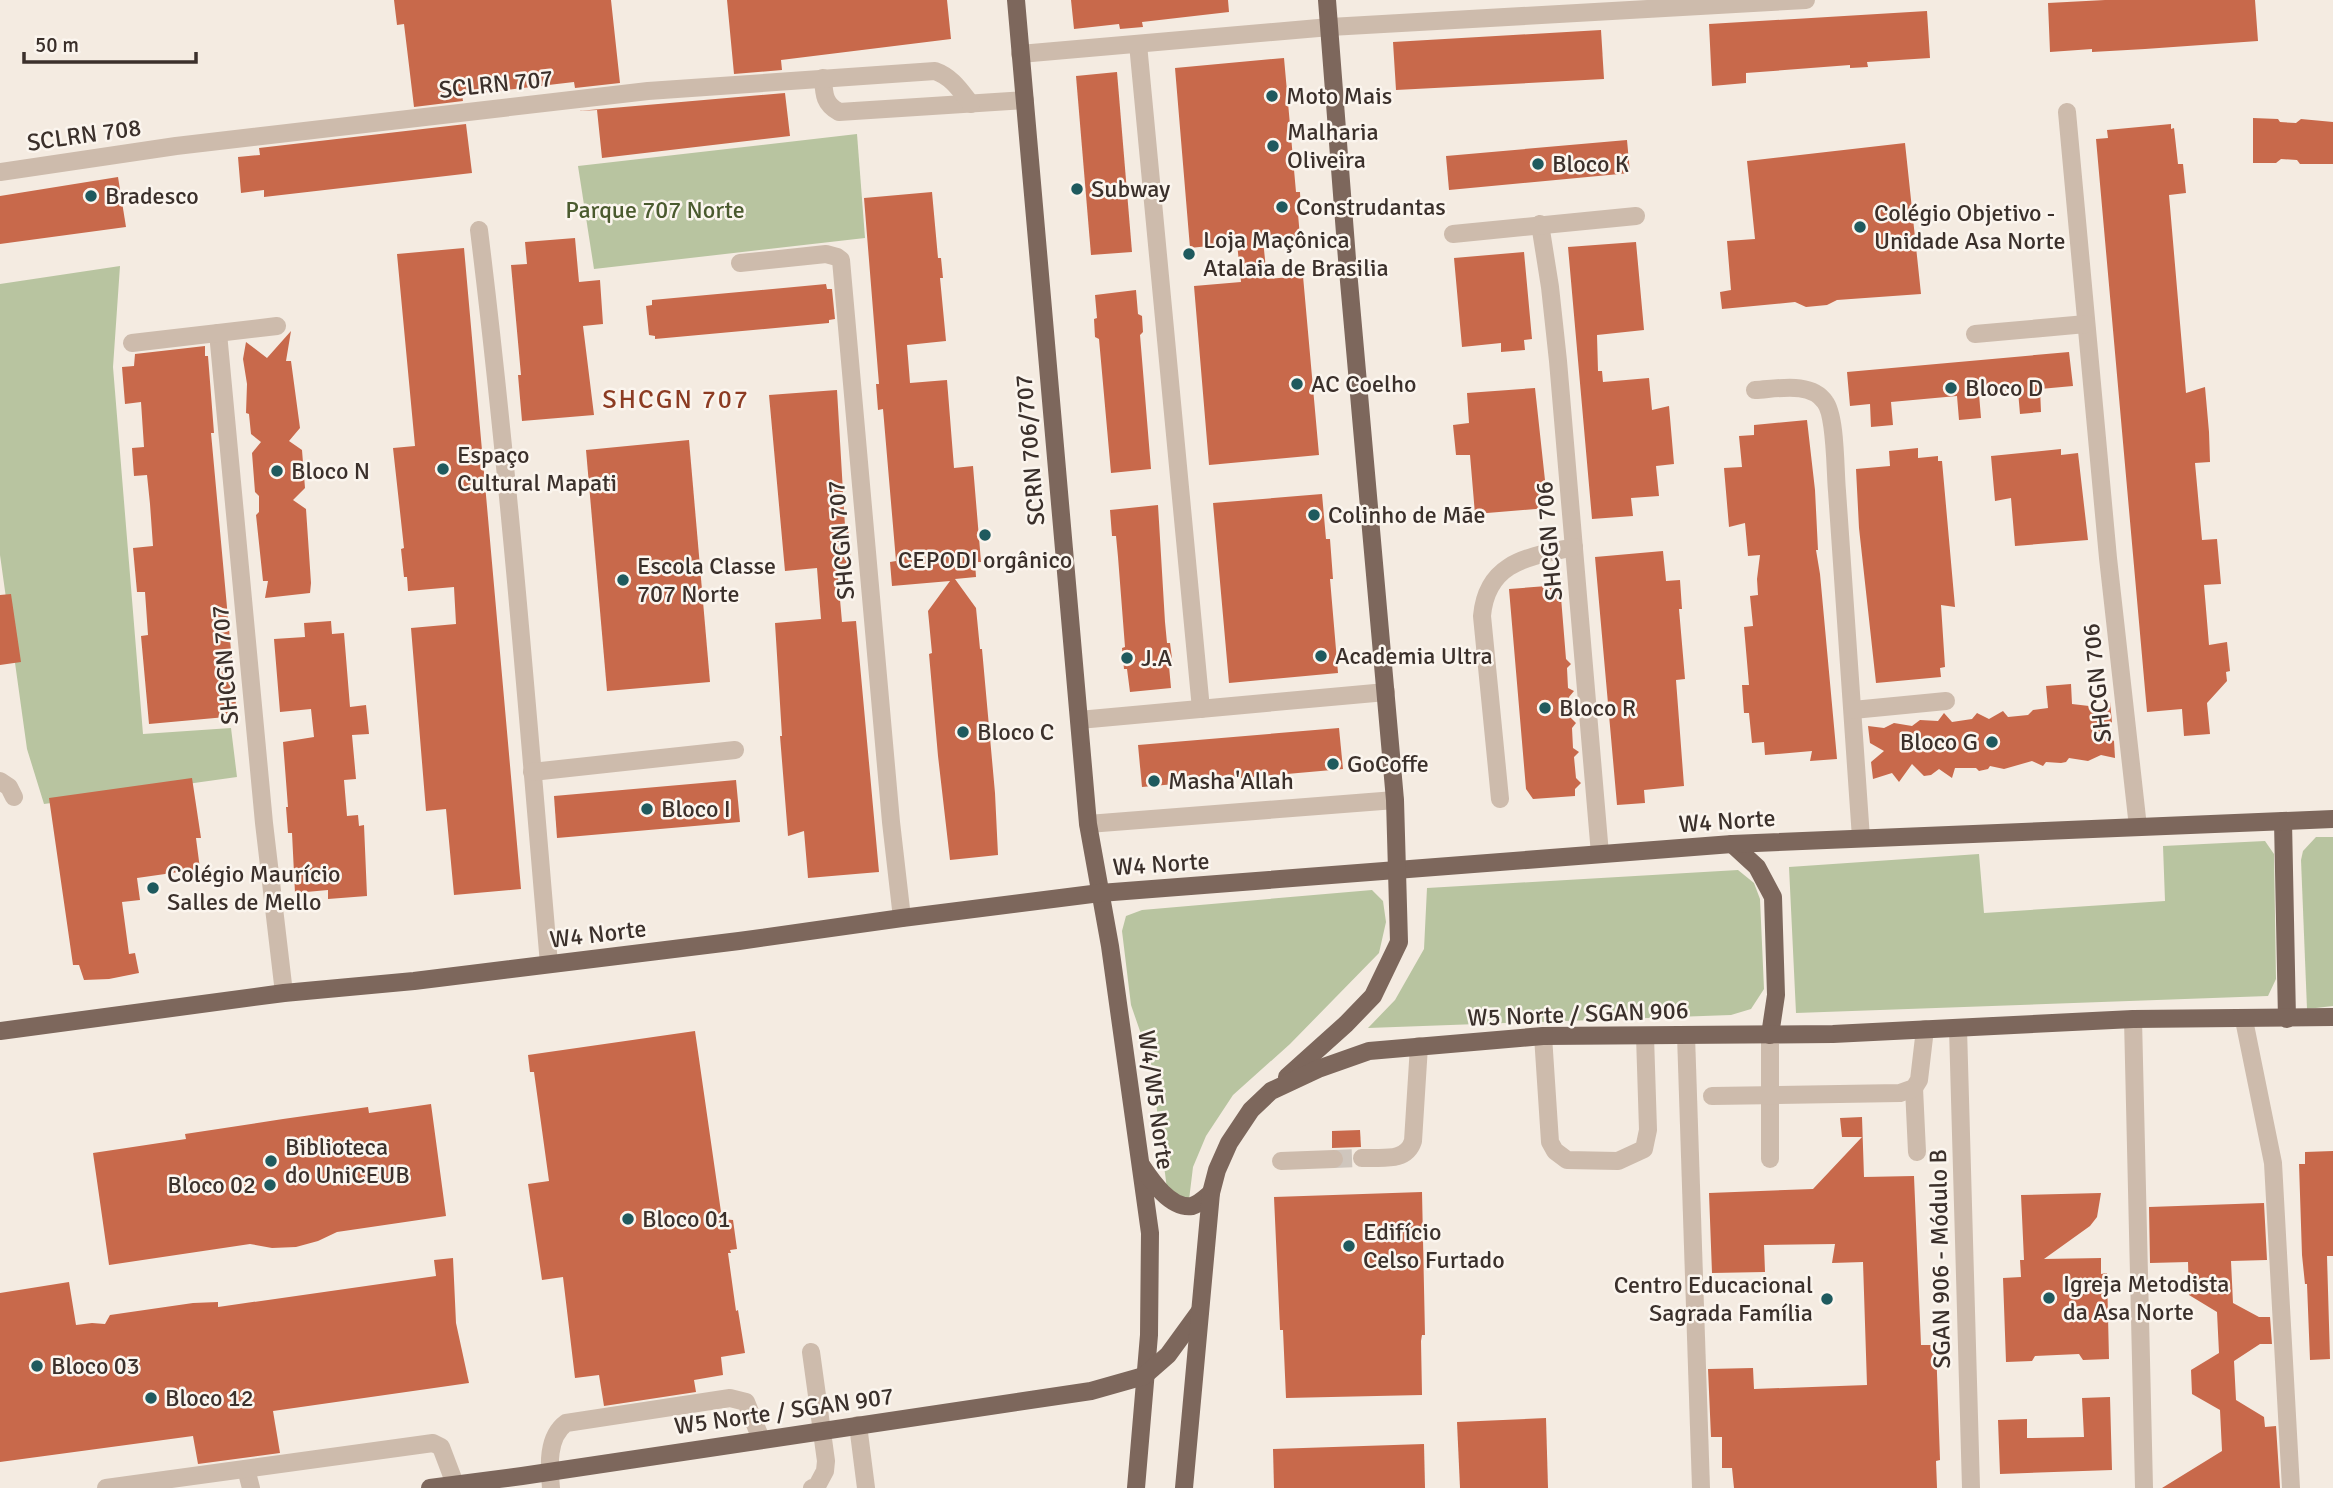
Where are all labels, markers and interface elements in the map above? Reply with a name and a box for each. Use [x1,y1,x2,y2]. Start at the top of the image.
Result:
scale bar [24,21,196,65]
text: 50 m [35,32,79,58]
street label: SCLRN 707 [437,63,555,105]
place label: Moto Mais [1286,81,1392,111]
marker: Moto Mais [1264,88,1280,104]
street label: SCLRN 708 [25,112,143,158]
place label: Malharia Oliveira [1287,117,1379,175]
marker: Malharia Oliveira [1265,138,1281,154]
place label: Bloco K [1552,149,1629,179]
marker: Bloco K [1530,156,1546,172]
place label: Subway [1091,174,1170,204]
place label: Bradesco [105,181,199,211]
marker: Subway [1069,181,1085,197]
marker: Bradesco [83,188,99,204]
place label: Construdantas [1296,192,1446,222]
park label: Parque 707 Norte [565,195,745,225]
place label: Colégio Objetivo - Unidade Asa Norte [1874,198,2065,256]
marker: Construdantas [1274,199,1290,215]
marker: Colégio Objetivo - Unidade Asa Norte [1852,219,1868,235]
place label: Loja Maçônica Atalaia de Brasilia [1203,225,1389,283]
marker: Loja Maçônica Atalaia de Brasilia [1181,246,1197,262]
place label: AC Coelho [1311,369,1417,399]
street label: SCRN 706/707 [1008,373,1052,527]
place label: Bloco D [1965,373,2043,403]
marker: AC Coelho [1289,376,1305,392]
marker: Bloco D [1943,380,1959,396]
district label: SHCGN 707 [602,384,750,416]
place label: Espaço Cultural Mapati [457,440,617,498]
place label: Bloco N [291,456,370,486]
marker: Espaço Cultural Mapati [435,461,451,477]
marker: Bloco N [269,463,285,479]
street label: SHCGN 707 [821,479,861,601]
street label: SHCGN 706 [1529,480,1569,602]
place label: Colinho de Mãe [1328,500,1486,530]
marker: Colinho de Mãe [1306,507,1322,523]
marker: CEPODI orgânico [977,527,993,543]
place label: CEPODI orgânico [898,545,1072,575]
place label: Escola Classe 707 Norte [637,551,776,609]
marker: Escola Classe 707 Norte [615,572,631,588]
street label: SHCGN 707 [205,604,245,726]
street label: SHCGN 706 [2076,622,2118,744]
place label: Academia Ultra [1335,641,1493,671]
place label: J.A [1141,643,1172,673]
marker: Academia Ultra [1313,648,1329,664]
marker: J.A [1119,650,1135,666]
place label: Bloco R [1559,693,1636,723]
marker: Bloco R [1537,700,1553,716]
place label: Bloco C [977,717,1054,747]
marker: Bloco C [955,724,971,740]
place label: Bloco G [1900,727,1978,757]
marker: Bloco G [1984,734,2000,750]
place label: GoCoffe [1347,749,1429,779]
marker: GoCoffe [1325,756,1341,772]
place label: Masha'Allah [1168,766,1294,796]
marker: Masha'Allah [1146,773,1162,789]
place label: Bloco I [661,794,731,824]
marker: Bloco I [639,801,655,817]
street label: W4 Norte [1678,803,1776,839]
street label: W4 Norte [1112,846,1210,882]
place label: Colégio Maurício Salles de Mello [167,859,340,917]
marker: Colégio Maurício Salles de Mello [145,880,161,896]
street label: W4 Norte [548,913,648,955]
street label: W5 Norte / SGAN 906 [1467,995,1689,1033]
street label: W4/W5 Norte [1131,1028,1181,1172]
place label: Biblioteca do UniCEUB [285,1132,410,1190]
street label: SGAN 906 - Módulo B [1923,1149,1957,1369]
marker: Biblioteca do UniCEUB [263,1153,279,1169]
place label: Bloco 02 [167,1170,256,1200]
marker: Bloco 02 [262,1177,278,1193]
place label: Bloco 01 [642,1204,731,1234]
marker: Bloco 01 [620,1211,636,1227]
place label: Edifício Celso Furtado [1363,1217,1505,1275]
marker: Edifício Celso Furtado [1341,1238,1357,1254]
place label: Igreja Metodista da Asa Norte [2063,1269,2230,1327]
place label: Centro Educacional Sagrada Família [1614,1270,1813,1328]
marker: Igreja Metodista da Asa Norte [2041,1290,2057,1306]
marker: Centro Educacional Sagrada Família [1819,1291,1835,1307]
place label: Bloco 03 [51,1351,140,1381]
marker: Bloco 03 [29,1358,45,1374]
street label: W5 Norte / SGAN 907 [672,1381,896,1441]
place label: Bloco 12 [165,1383,254,1413]
marker: Bloco 12 [143,1390,159,1406]

